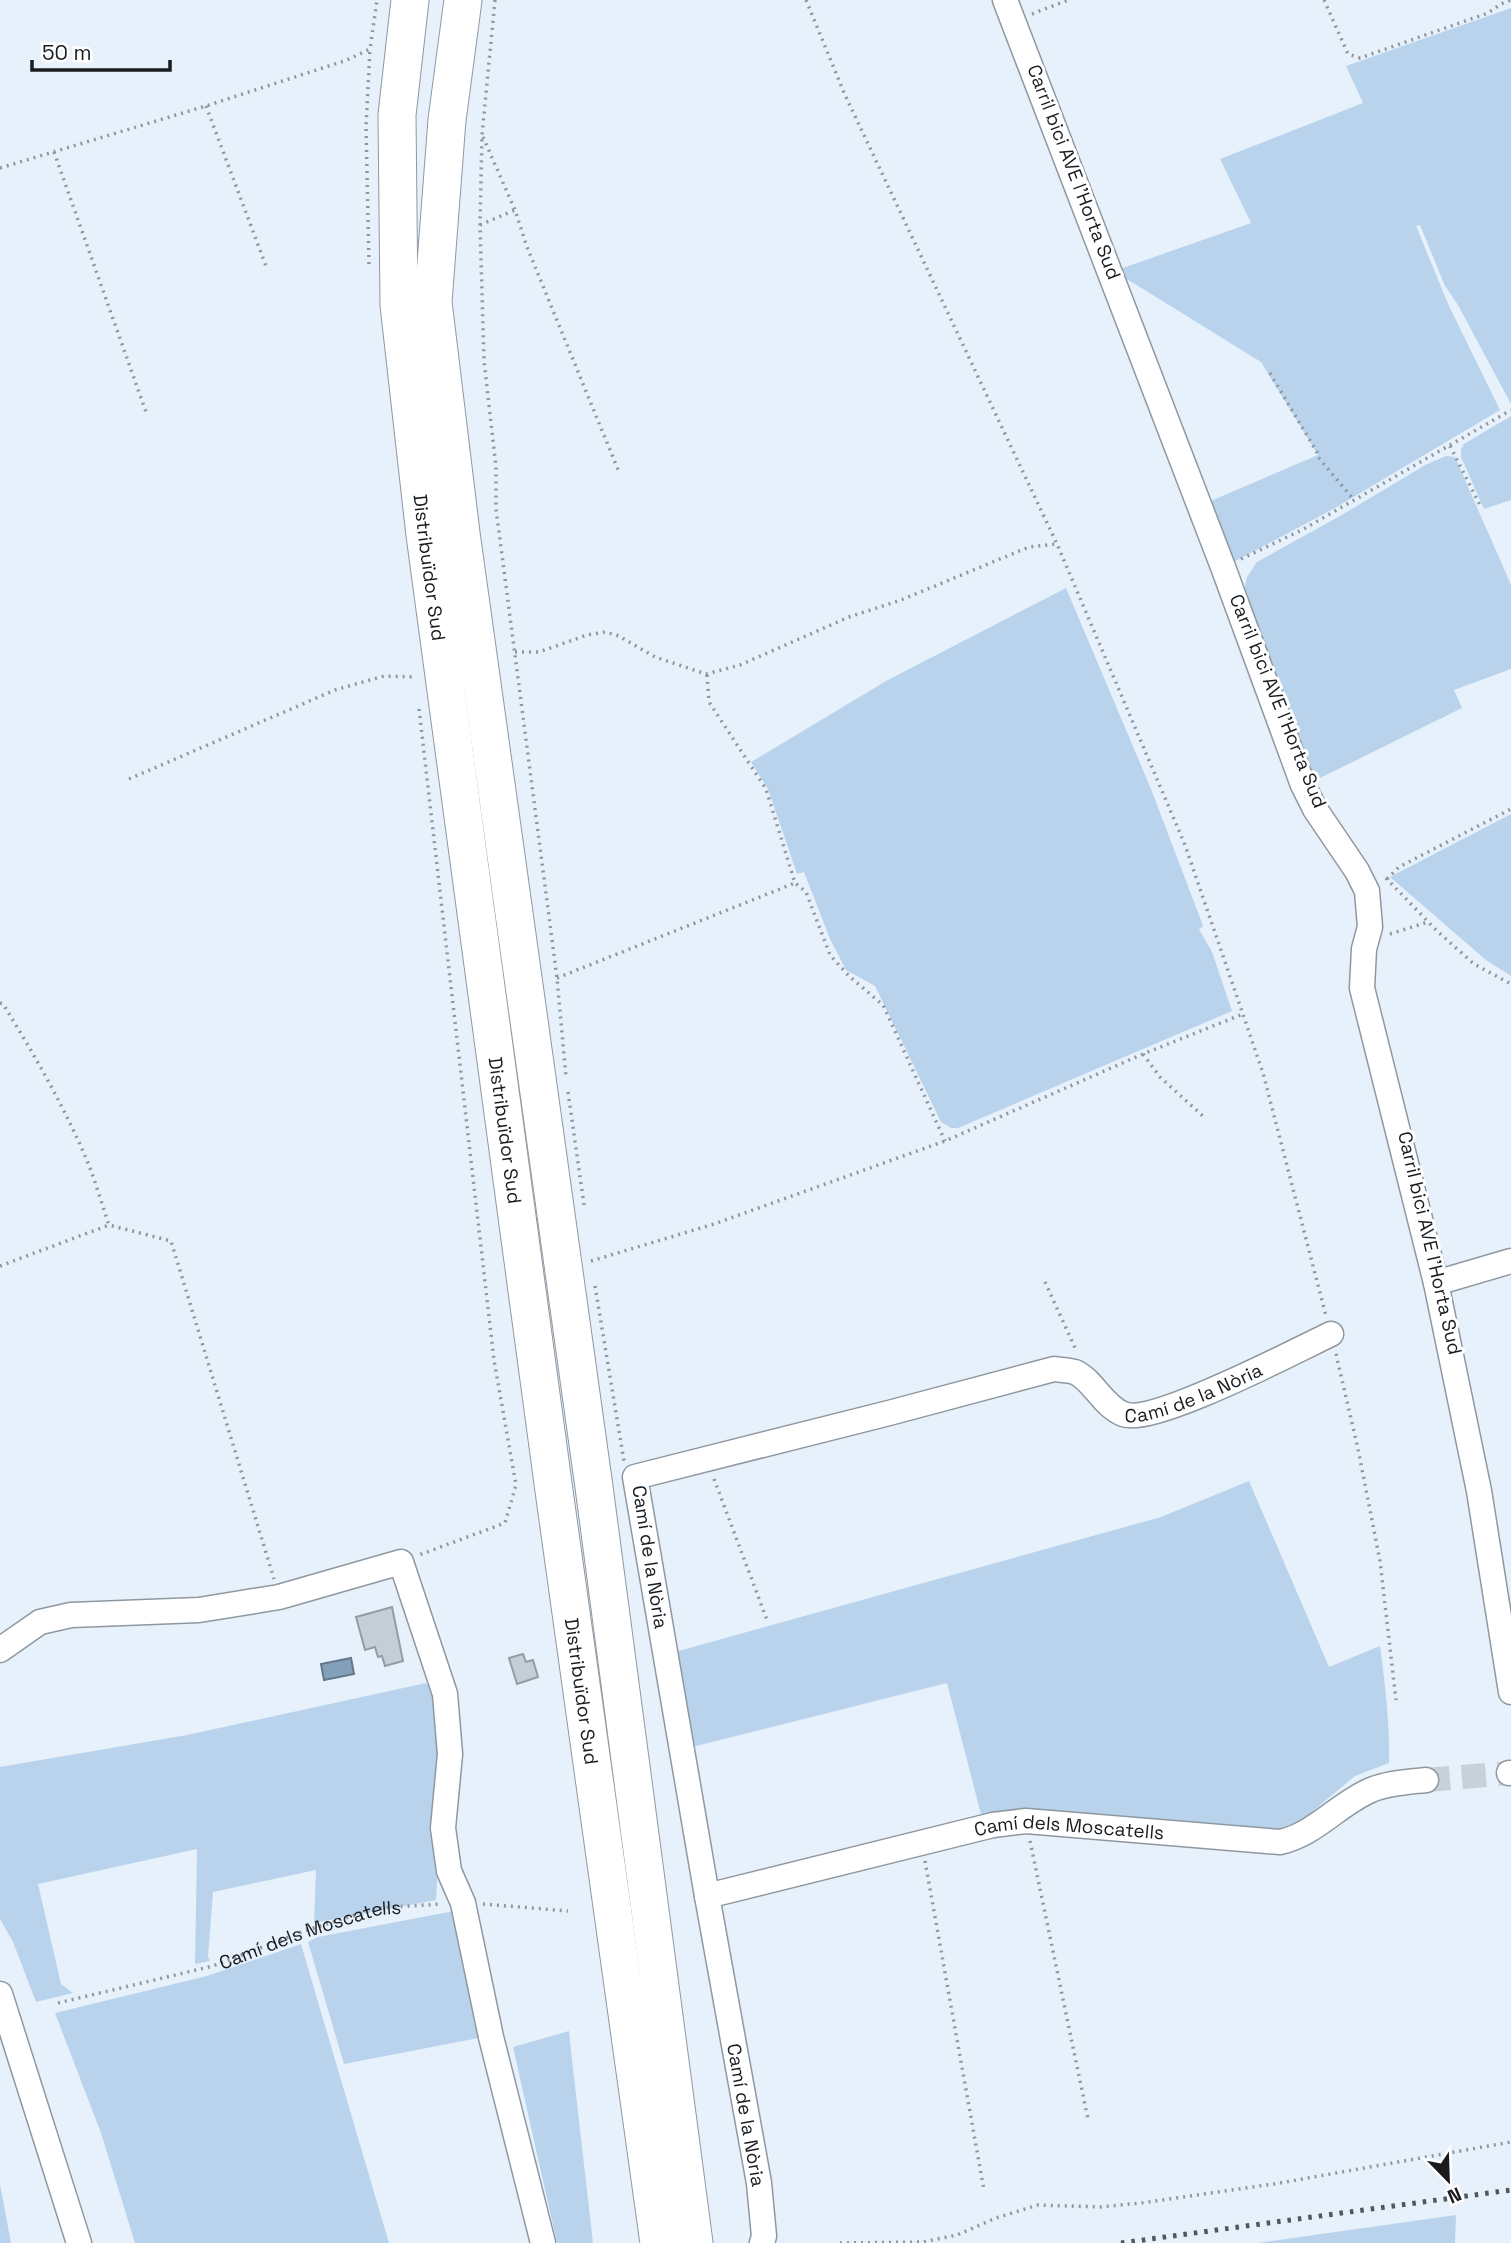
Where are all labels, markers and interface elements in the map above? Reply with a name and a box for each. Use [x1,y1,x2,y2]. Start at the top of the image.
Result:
scale bar [32,28,170,72]
text: 50 m [42,39,92,66]
street label: Carril bici AVE l'Horta Sud [1021,61,1127,283]
street label: Distribuïdor Sud [408,493,452,642]
street label: Carril bici AVE l'Horta Sud [1224,590,1332,812]
street label: Distribuïdor Sud [483,1055,528,1205]
street label: Carril bici AVE l'Horta Sud [1392,1129,1468,1357]
street label: Camí de la Nòria [1125,1357,1266,1428]
street label: Camí de la Nòria [626,1483,674,1631]
street label: Distribuïdor Sud [559,1616,605,1766]
street label: Camí dels Moscatells [971,1808,1165,1845]
street label: Camí dels Moscatells [215,1894,402,1975]
street label: Camí de la Nòria [721,2041,771,2189]
north arrow [1413,2145,1483,2215]
text: N [1444,2181,1465,2209]

